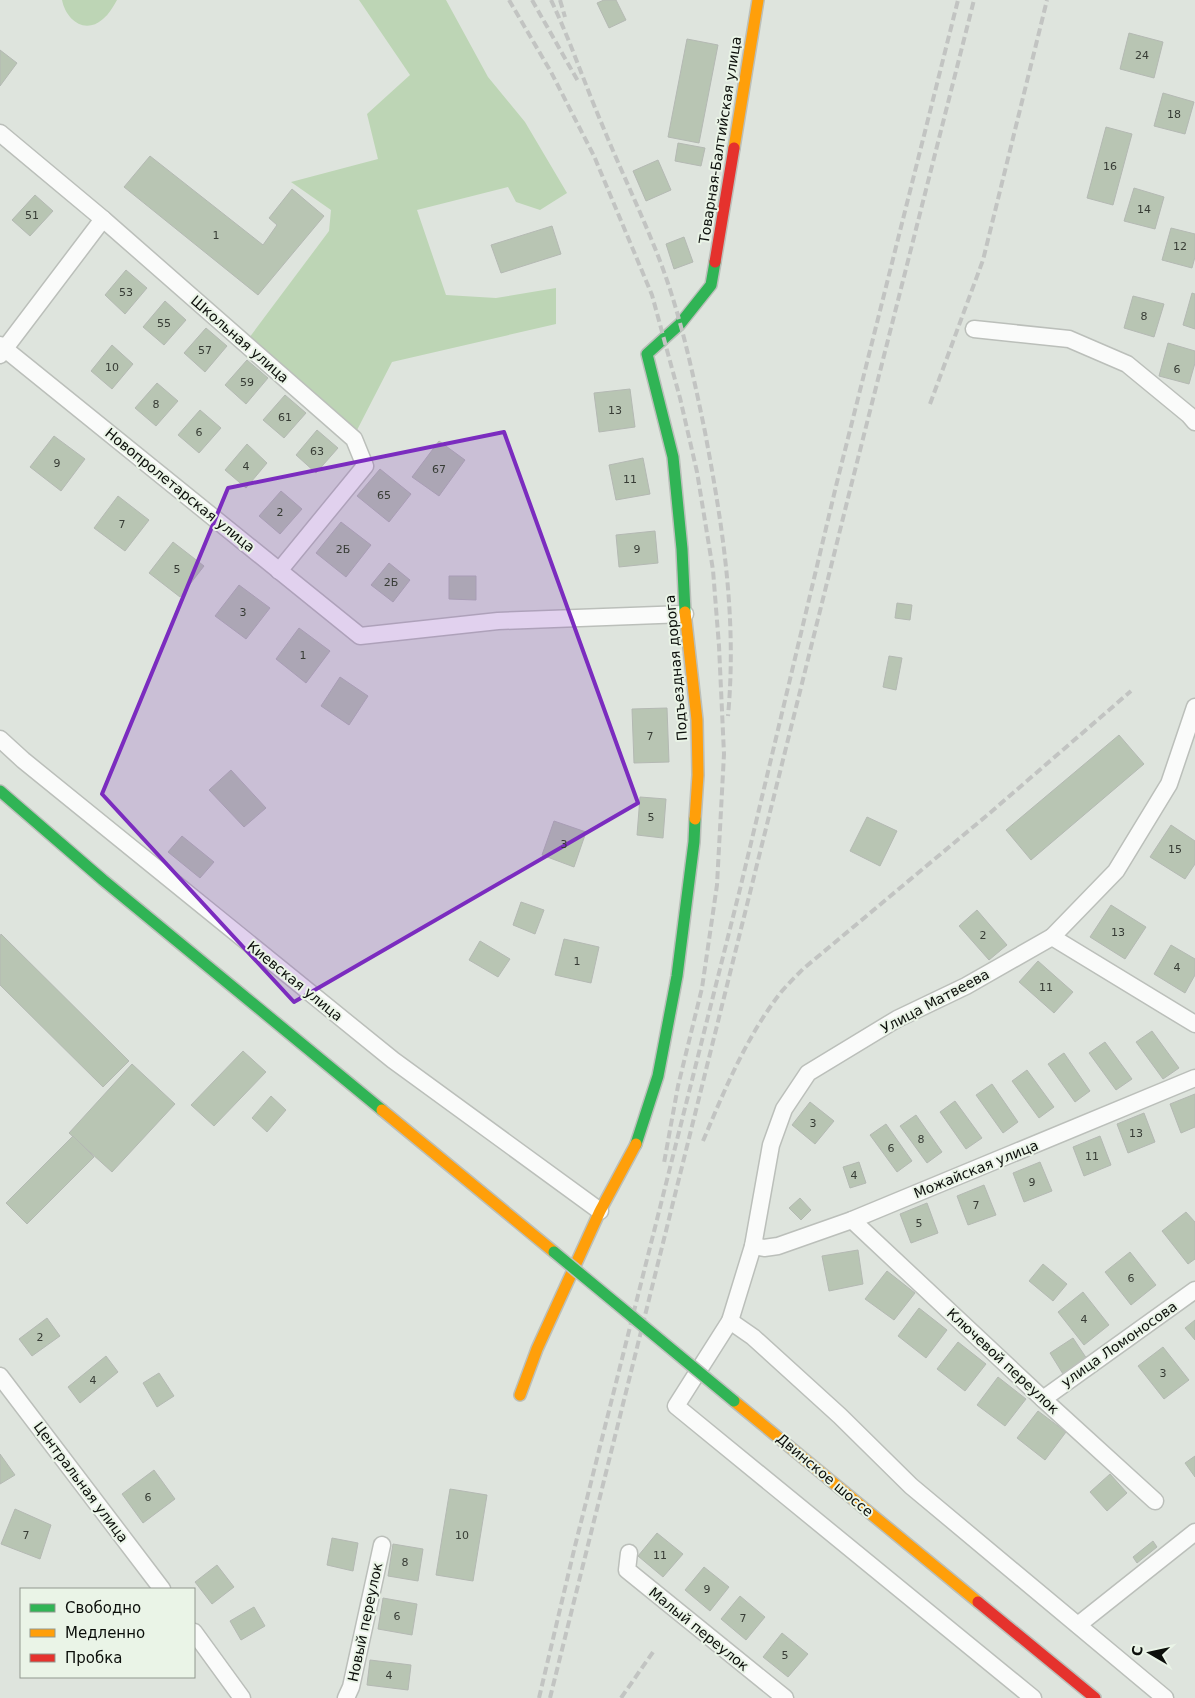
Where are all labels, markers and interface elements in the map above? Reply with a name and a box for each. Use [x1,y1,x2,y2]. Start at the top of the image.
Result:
street label: Товарная-Балтийская улица [696,35,744,246]
house number: 24 [1135,49,1149,62]
house number: 18 [1167,108,1181,121]
house number: 16 [1103,160,1117,173]
house number: 14 [1137,203,1151,216]
house number: 51 [25,209,39,222]
house number: 1 [213,229,220,242]
house number: 12 [1173,240,1187,253]
house number: 53 [119,286,133,299]
street label: Школьная улица [188,292,292,386]
house number: 8 [1141,310,1148,323]
house number: 55 [157,317,171,330]
house number: 57 [198,344,212,357]
house number: 10 [105,361,119,374]
house number: 6 [1174,363,1181,376]
house number: 59 [240,376,254,389]
house number: 8 [153,398,160,411]
house number: 13 [608,404,622,417]
house number: 61 [278,411,292,424]
street label: Новопролетарская улица [102,425,258,555]
house number: 6 [196,426,203,439]
house number: 63 [310,445,324,458]
house number: 9 [54,457,61,470]
house number: 4 [243,460,250,473]
house number: 67 [432,463,446,476]
house number: 11 [623,473,637,486]
house number: 65 [377,489,391,502]
house number: 2 [277,506,284,519]
house number: 7 [119,518,126,531]
house number: 2Б [336,543,350,556]
house number: 9 [634,543,641,556]
house number: 5 [174,563,181,576]
house number: 2Б [384,576,398,589]
street label: Подъездная дорога [662,594,690,742]
house number: 3 [240,606,247,619]
house number: 1 [300,649,307,662]
house number: 7 [647,730,654,743]
house number: 5 [648,811,655,824]
house number: 3 [561,838,568,851]
house number: 15 [1168,843,1182,856]
house number: 13 [1111,926,1125,939]
house number: 2 [980,929,987,942]
street label: Киевская улица [244,938,346,1024]
house number: 1 [574,955,581,968]
house number: 4 [1174,961,1181,974]
street label: Улица Матвеева [878,966,992,1036]
house number: 11 [1039,981,1053,994]
house number: 3 [810,1117,817,1130]
house number: 13 [1129,1127,1143,1140]
house number: 8 [918,1133,925,1146]
street label: Можайская улица [911,1137,1041,1201]
house number: 6 [888,1142,895,1155]
house number: 11 [1085,1150,1099,1163]
house number: 4 [851,1169,858,1182]
house number: 9 [1029,1176,1036,1189]
house number: 7 [973,1199,980,1212]
house number: 5 [916,1217,923,1230]
house number: 6 [1128,1272,1135,1285]
street label: улица Ломоносова [1058,1298,1180,1390]
street label: Ключевой переулок [944,1305,1062,1417]
house number: 4 [1081,1313,1088,1326]
house number: 2 [37,1331,44,1344]
house number: 3 [1160,1367,1167,1380]
house number: 4 [90,1374,97,1387]
street label: Центральная улица [31,1419,131,1545]
street label: Двинское шоссе [774,1430,876,1520]
house number: 6 [145,1491,152,1504]
house number: 7 [23,1529,30,1542]
house number: 10 [455,1529,469,1542]
house number: 11 [653,1549,667,1562]
house number: 8 [402,1556,409,1569]
street label: Новый переулок [345,1561,385,1683]
house number: 9 [704,1583,711,1596]
street label: Малый переулок [646,1584,752,1674]
legend [20,1588,195,1678]
text: Свободно [65,1599,141,1617]
house number: 6 [394,1610,401,1623]
house number: 7 [740,1612,747,1625]
text: Медленно [65,1624,145,1642]
north arrow [1125,1628,1175,1678]
text: С [1128,1645,1146,1657]
text: Пробка [65,1649,122,1667]
house number: 5 [782,1649,789,1662]
house number: 4 [386,1669,393,1682]

